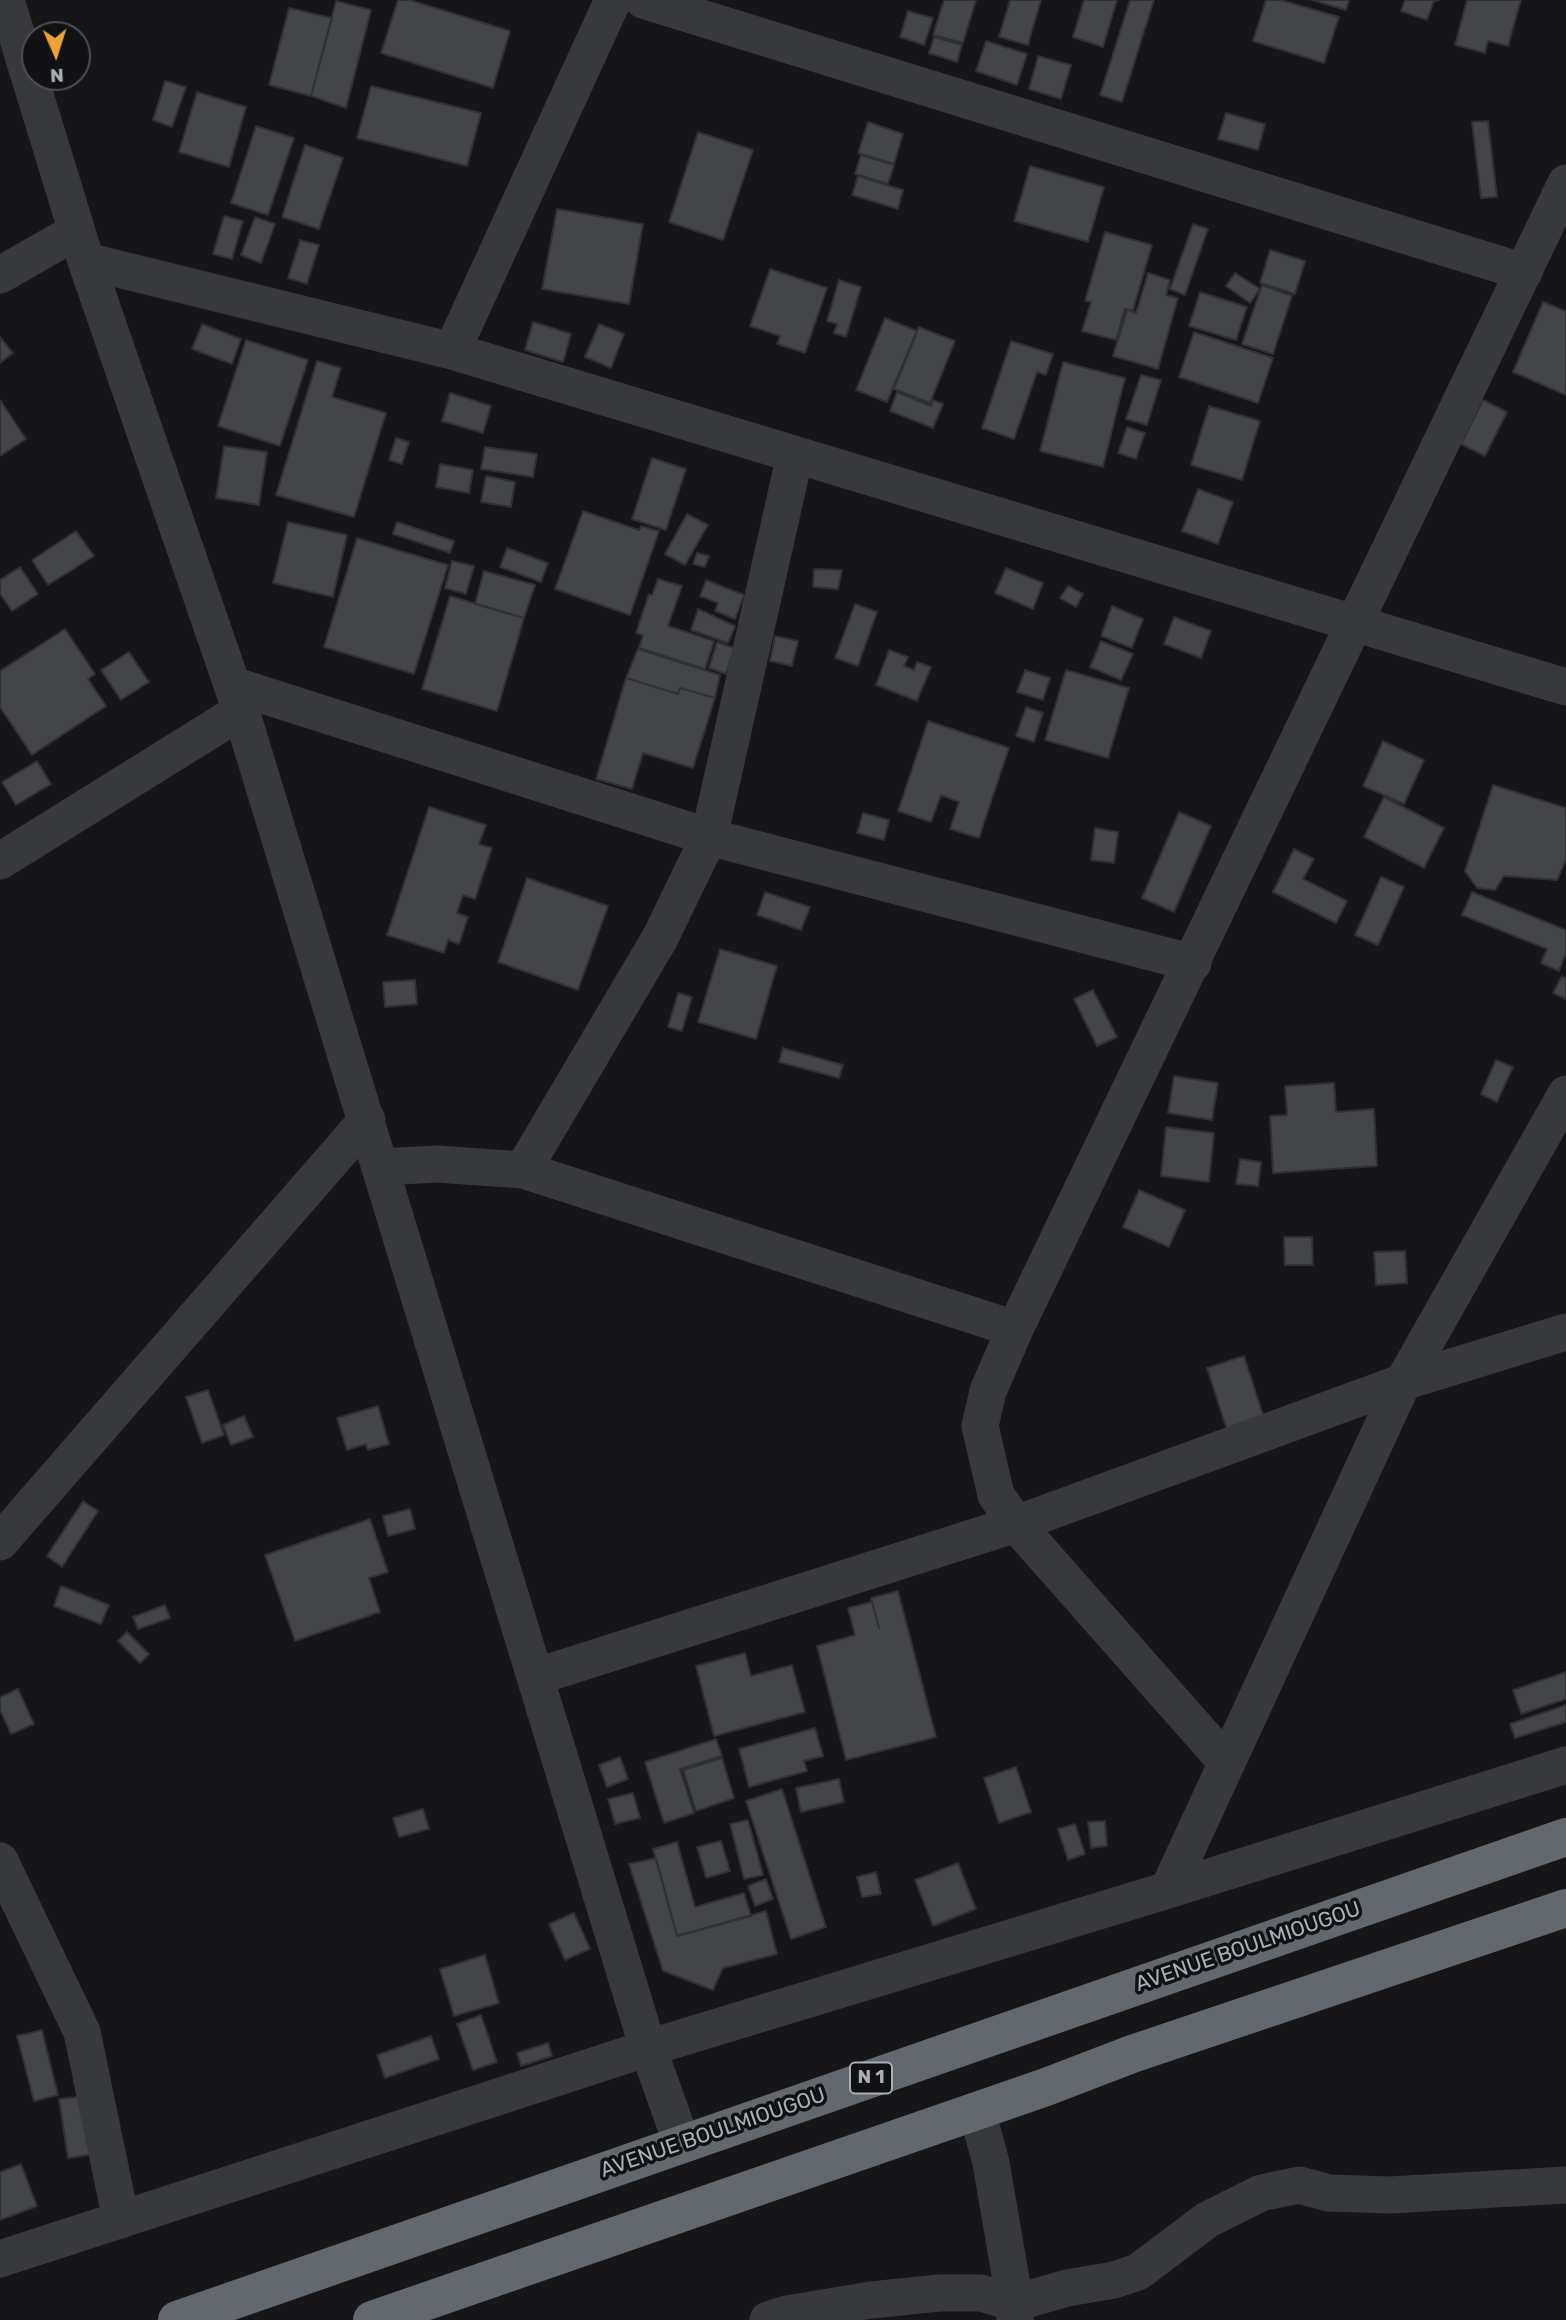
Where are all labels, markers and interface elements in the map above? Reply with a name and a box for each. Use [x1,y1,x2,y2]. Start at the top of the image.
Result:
north arrow [21,21,91,91]
text: N [50,64,64,87]
street label: AVENUE BOULMIOUGOU [1132,1897,1364,1997]
road number: N 1 [850,2062,892,2094]
street label: AVENUE BOULMIOUGOU [597,2083,829,2183]

